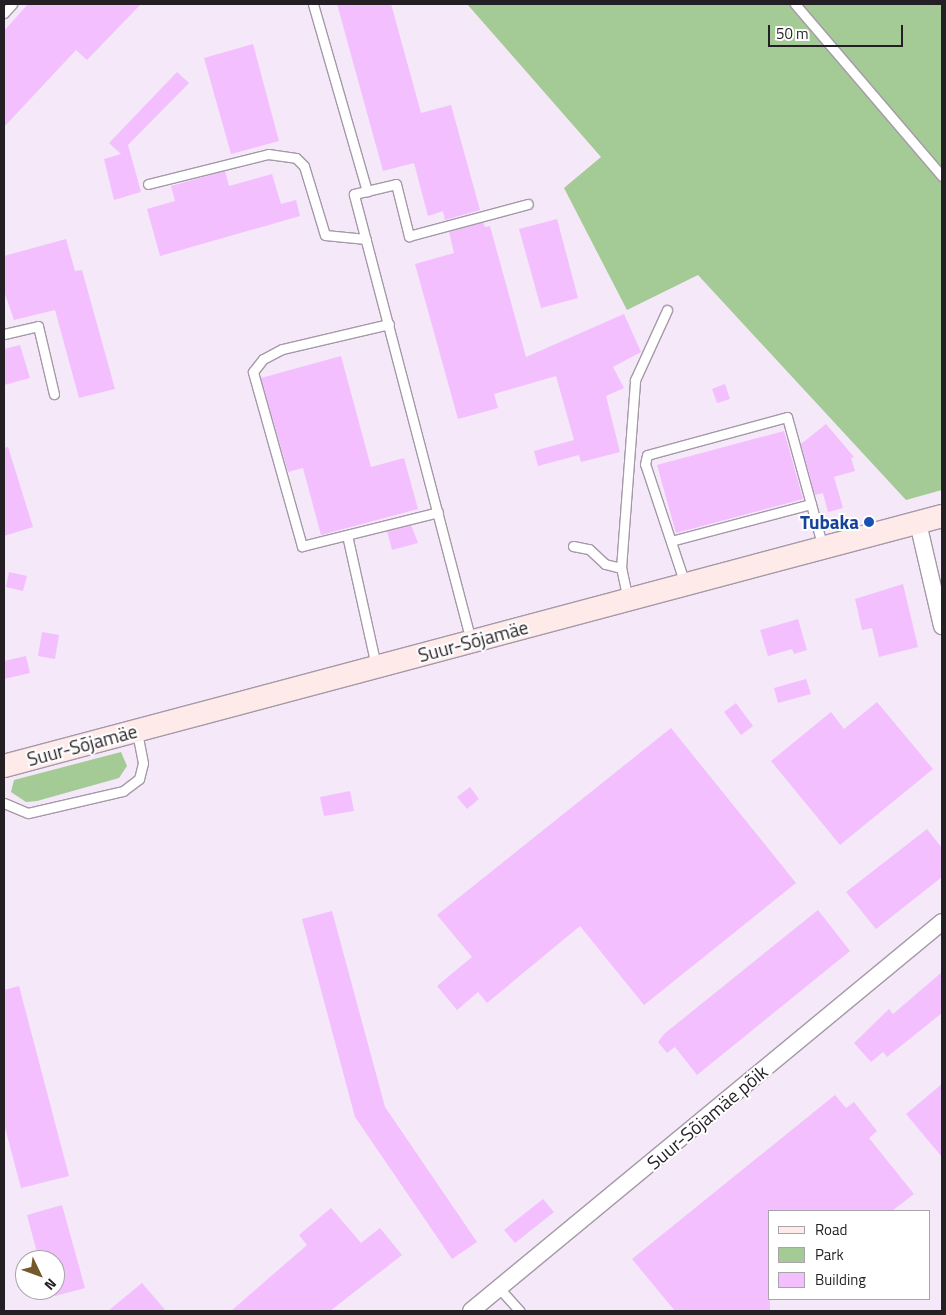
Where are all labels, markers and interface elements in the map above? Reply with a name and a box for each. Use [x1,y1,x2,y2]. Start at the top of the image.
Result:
scale bar [771,15,906,47]
text: 50 m [776,22,809,45]
place label: Tubaka [800,511,859,533]
marker: Tubaka [863,516,875,528]
street label: Suur-Sõjamäe [415,615,531,667]
street label: Suur-Sõjamäe [24,719,140,771]
street label: Suur-Sõjamäe põik [642,1060,772,1174]
legend [768,1210,931,1300]
text: Road [815,1218,847,1241]
text: Park [815,1243,844,1266]
north arrow [15,1250,65,1300]
text: Building [815,1268,866,1291]
text: N [40,1274,62,1295]

